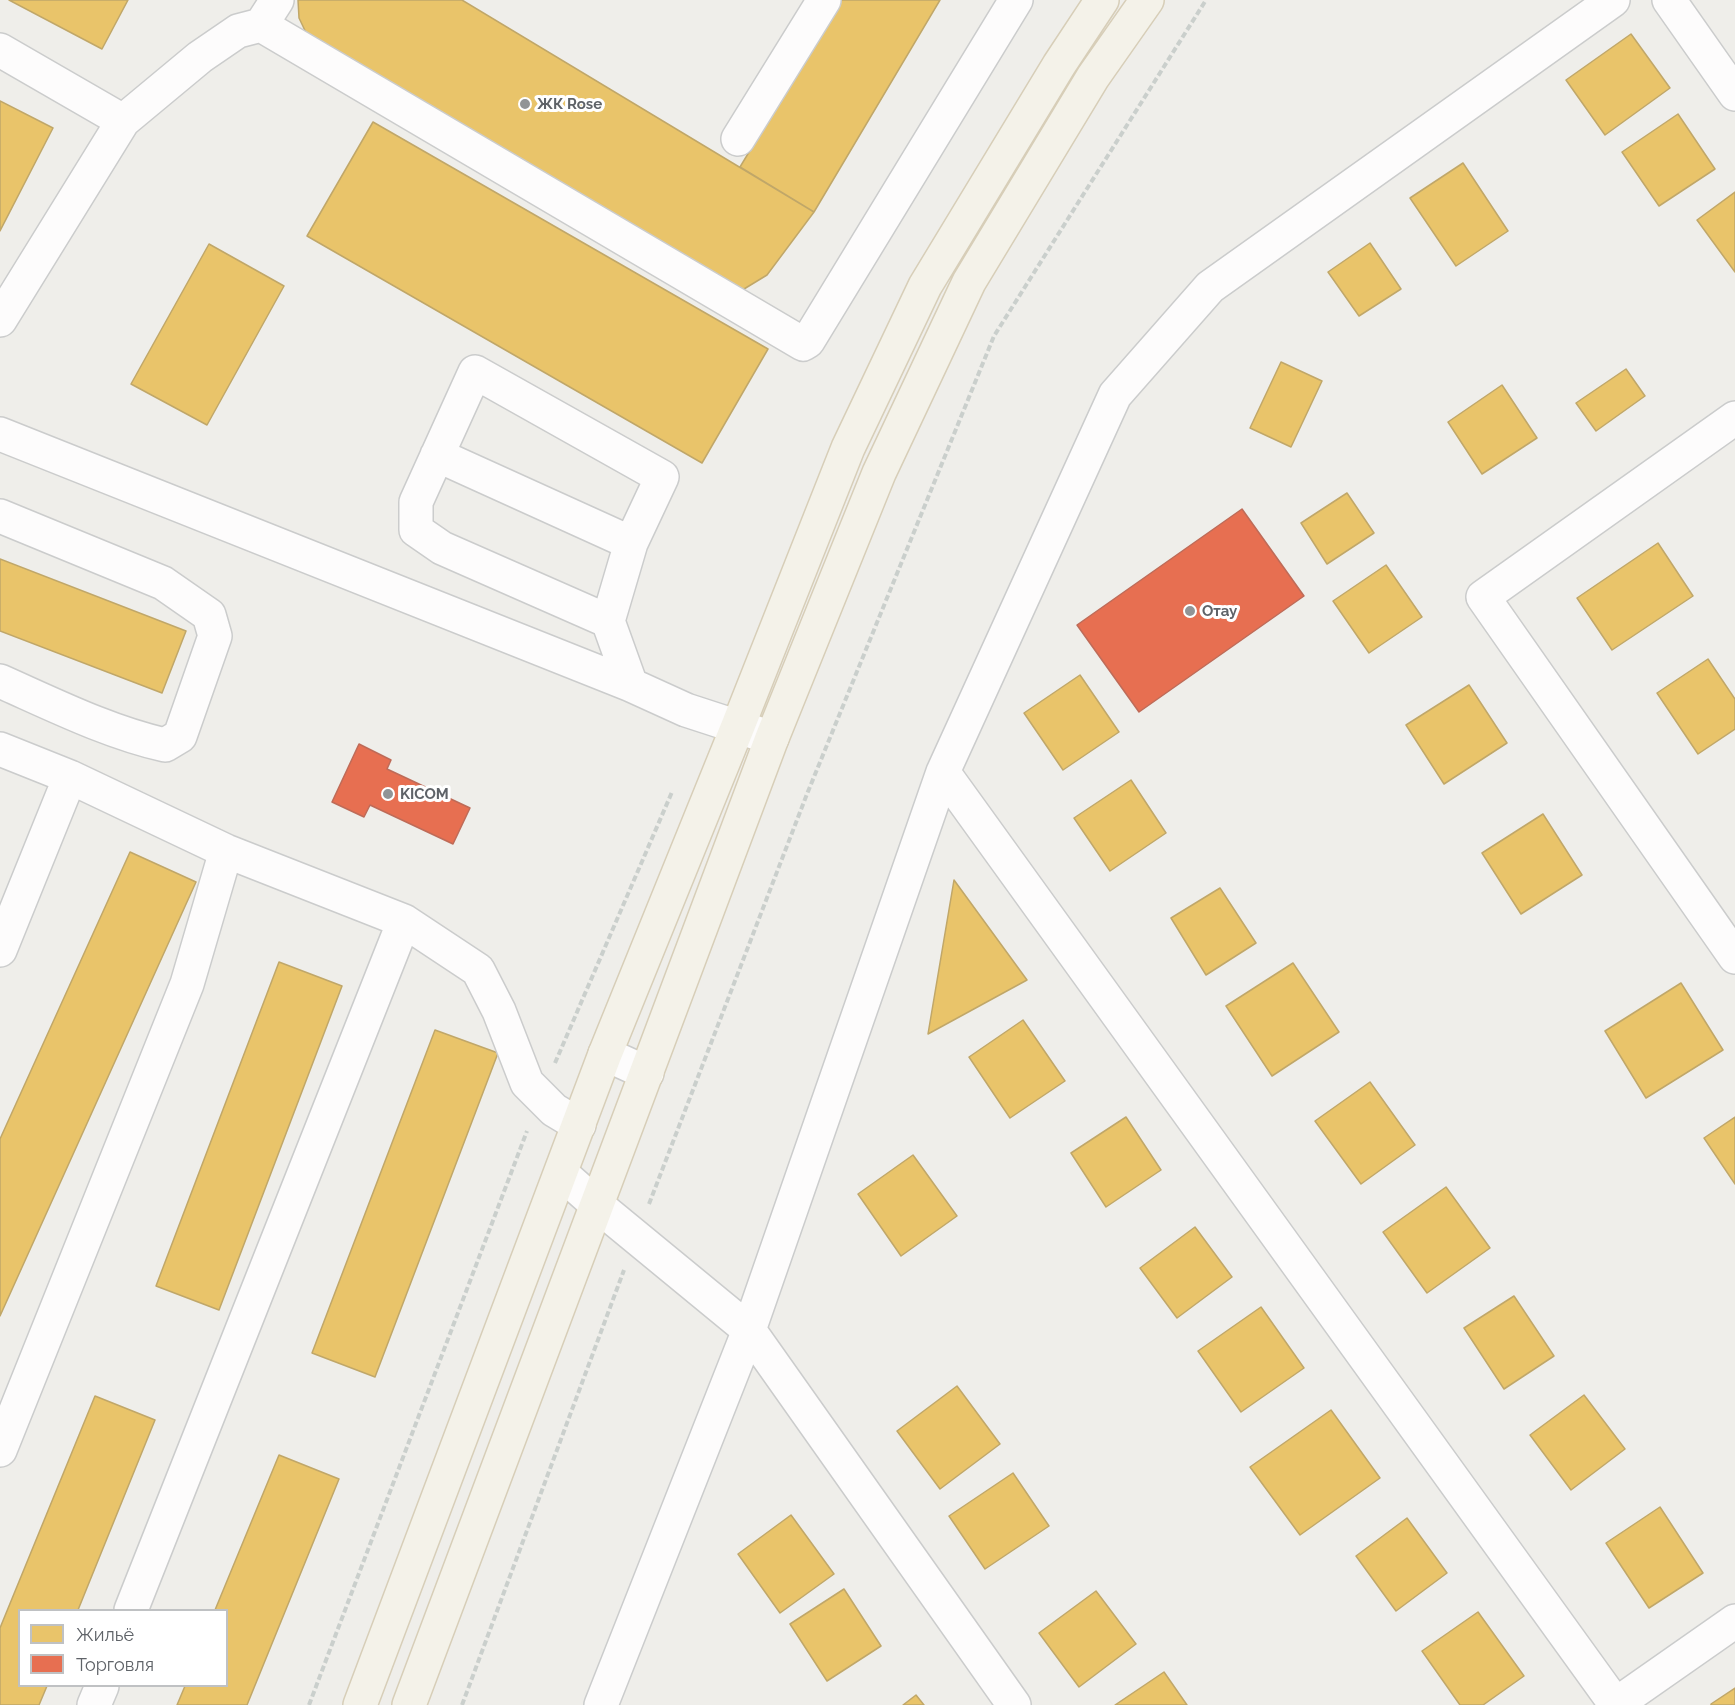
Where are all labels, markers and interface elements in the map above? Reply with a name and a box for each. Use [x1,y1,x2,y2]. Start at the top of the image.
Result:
place label: ЖК Rose [537,95,602,113]
marker: ЖК Rose [518,97,532,111]
place label: Отау [1202,602,1237,620]
marker: Отау [1183,604,1197,618]
place label: KICOM [400,785,449,803]
marker: KICOM [381,787,395,801]
legend [18,1609,228,1687]
text: Жильё [76,1624,134,1645]
text: Торговля [76,1654,154,1675]

